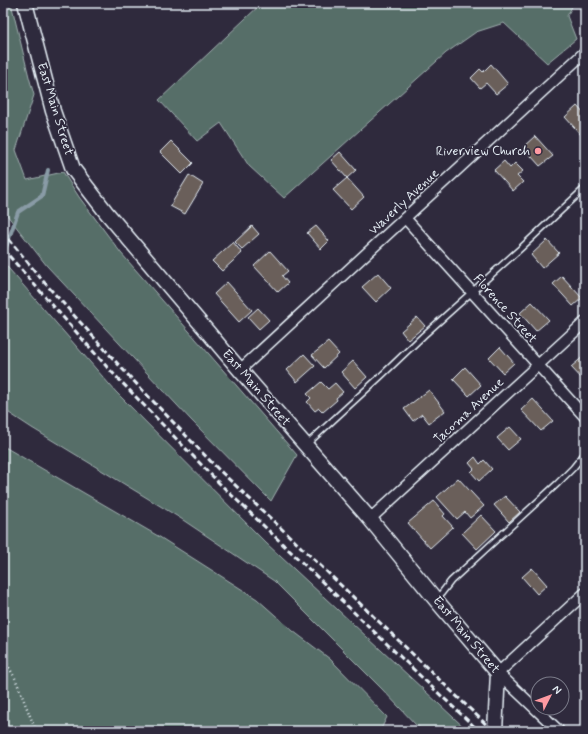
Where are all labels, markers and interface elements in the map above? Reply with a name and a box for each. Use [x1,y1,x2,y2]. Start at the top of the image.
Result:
street label: East Main Street [33,60,77,158]
place label: Riverview Church [436,143,530,160]
marker: Riverview Church [533,146,543,156]
street label: Waverly Avenue [365,165,443,239]
street label: Florence Street [469,271,541,347]
street label: East Main Street [218,346,294,430]
street label: Tacoma Avenue [430,374,508,448]
street label: East Main Street [429,593,503,677]
north arrow [530,676,570,716]
text: N [549,683,564,697]

